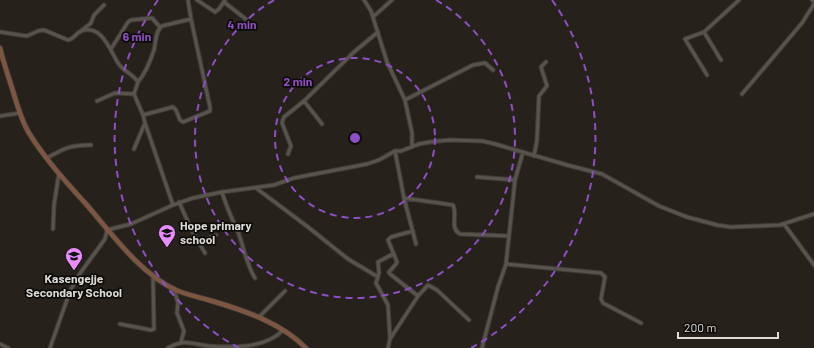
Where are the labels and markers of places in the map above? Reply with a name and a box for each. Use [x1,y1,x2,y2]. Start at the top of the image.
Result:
centre of rings [348,131,362,145]
place label: Hope primary school [180,218,252,246]
school or university icon: Hope primary school [157,223,177,248]
school or university icon: Kasengejje Secondary School [64,246,84,271]
place label: Kasengejje Secondary School [26,271,122,299]

